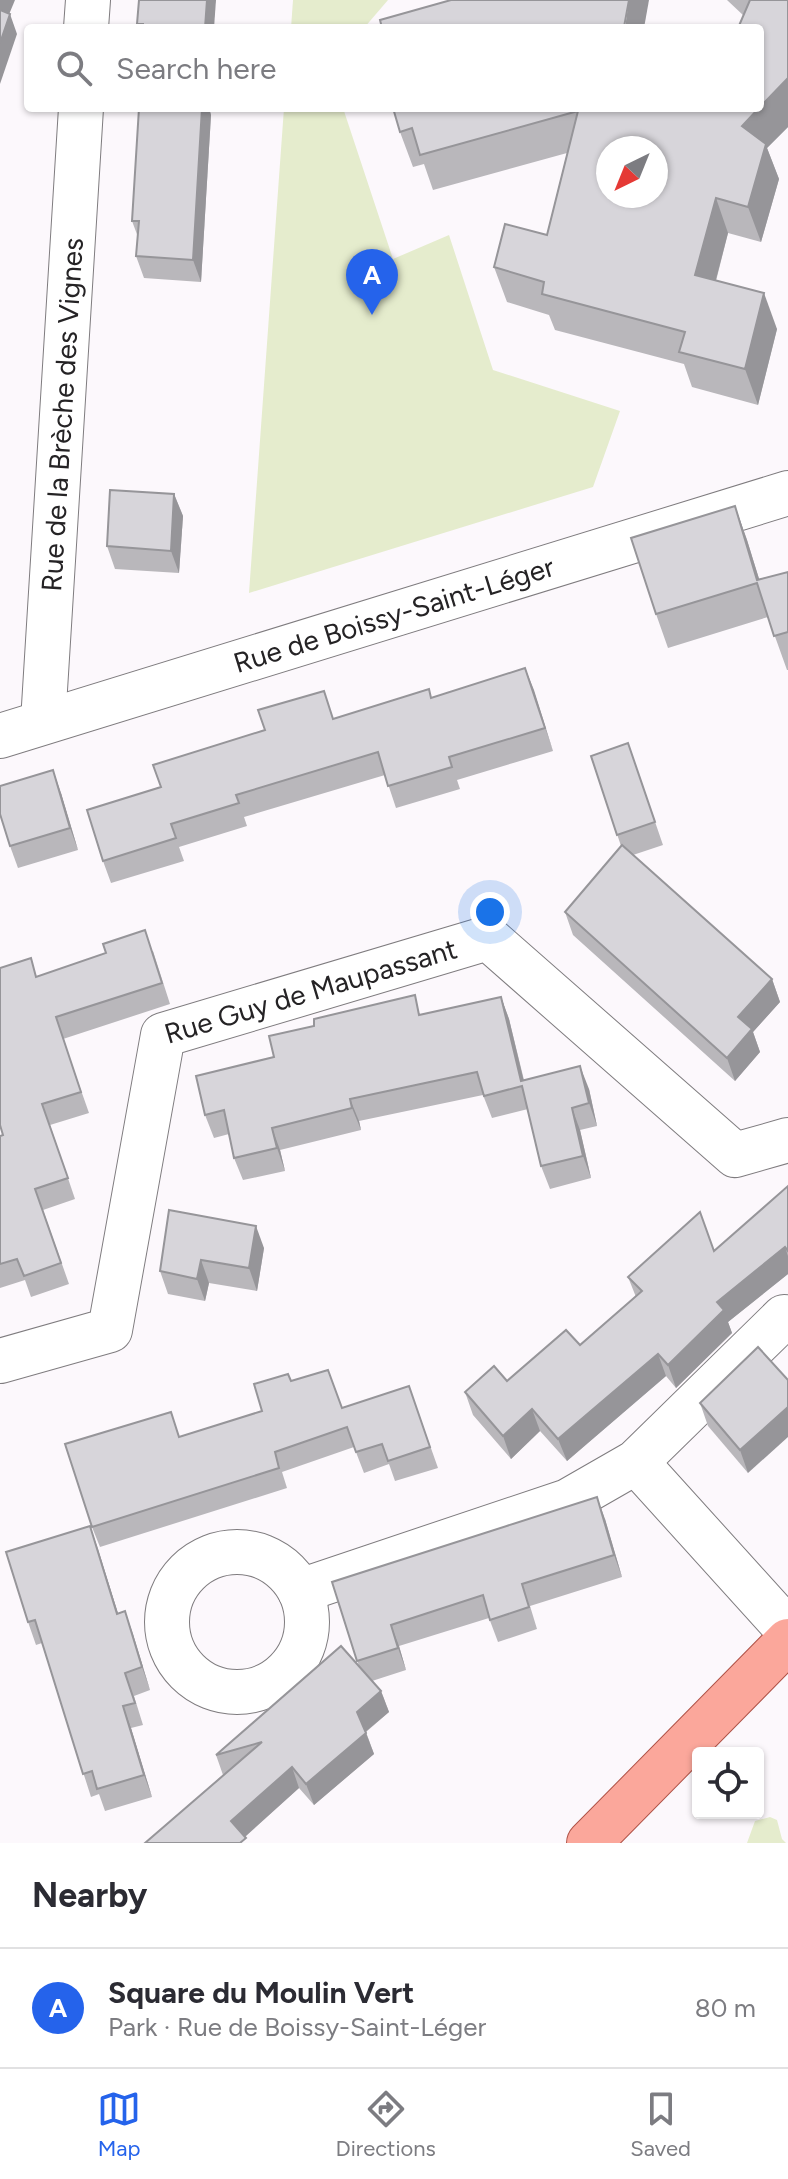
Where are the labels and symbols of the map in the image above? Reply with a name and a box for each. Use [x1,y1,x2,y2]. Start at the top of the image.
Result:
north arrow [596,136,668,208]
street label: Rue de la Brèche des Vignes [34,237,90,592]
pin: A [346,249,398,315]
street label: Rue de Boissy-Saint-Léger [229,549,559,680]
your location [470,892,510,932]
street label: Rue Guy de Maupassant [160,931,461,1051]

